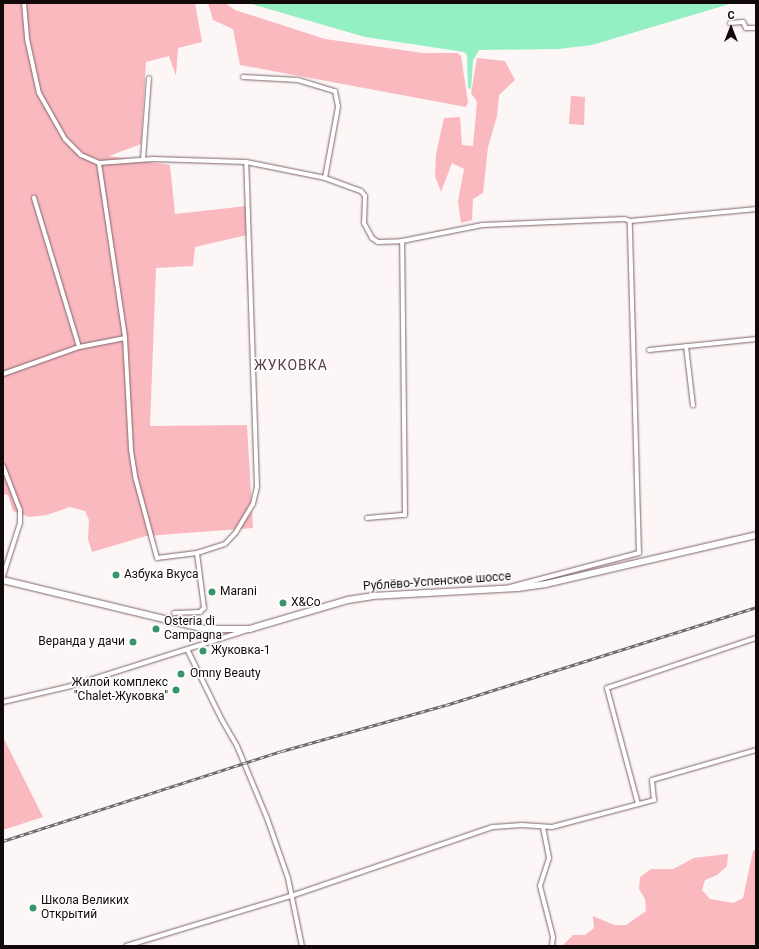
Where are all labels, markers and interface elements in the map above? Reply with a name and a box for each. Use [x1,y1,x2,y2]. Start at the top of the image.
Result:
north arrow [711,8,751,48]
text: С [727,9,735,22]
district label: ЖУКОВКА [254,357,328,373]
place label: Азбука Вкуса [124,568,199,582]
marker: Азбука Вкуса [111,570,121,580]
street label: Рублёво-Успенское шоссе [363,570,511,594]
place label: Marani [220,585,257,599]
marker: Marani [207,587,217,597]
place label: X&Co [291,596,321,610]
marker: X&Co [278,598,288,608]
place label: Osteria di Campagna [164,615,222,643]
marker: Osteria di Campagna [151,624,161,634]
place label: Веранда у дачи [38,635,125,649]
marker: Веранда у дачи [128,637,138,647]
place label: Жуковка-1 [211,644,271,658]
marker: Жуковка-1 [198,646,208,656]
place label: Omny Beauty [190,667,261,681]
marker: Omny Beauty [175,668,187,680]
place label: Жилой комплекс "Chalet-Жуковка" [71,676,168,704]
marker: Жилой комплекс "Chalet-Жуковка" [171,685,181,695]
place label: Школа Великих Открытий [41,894,129,922]
marker: Школа Великих Открытий [28,903,38,913]

